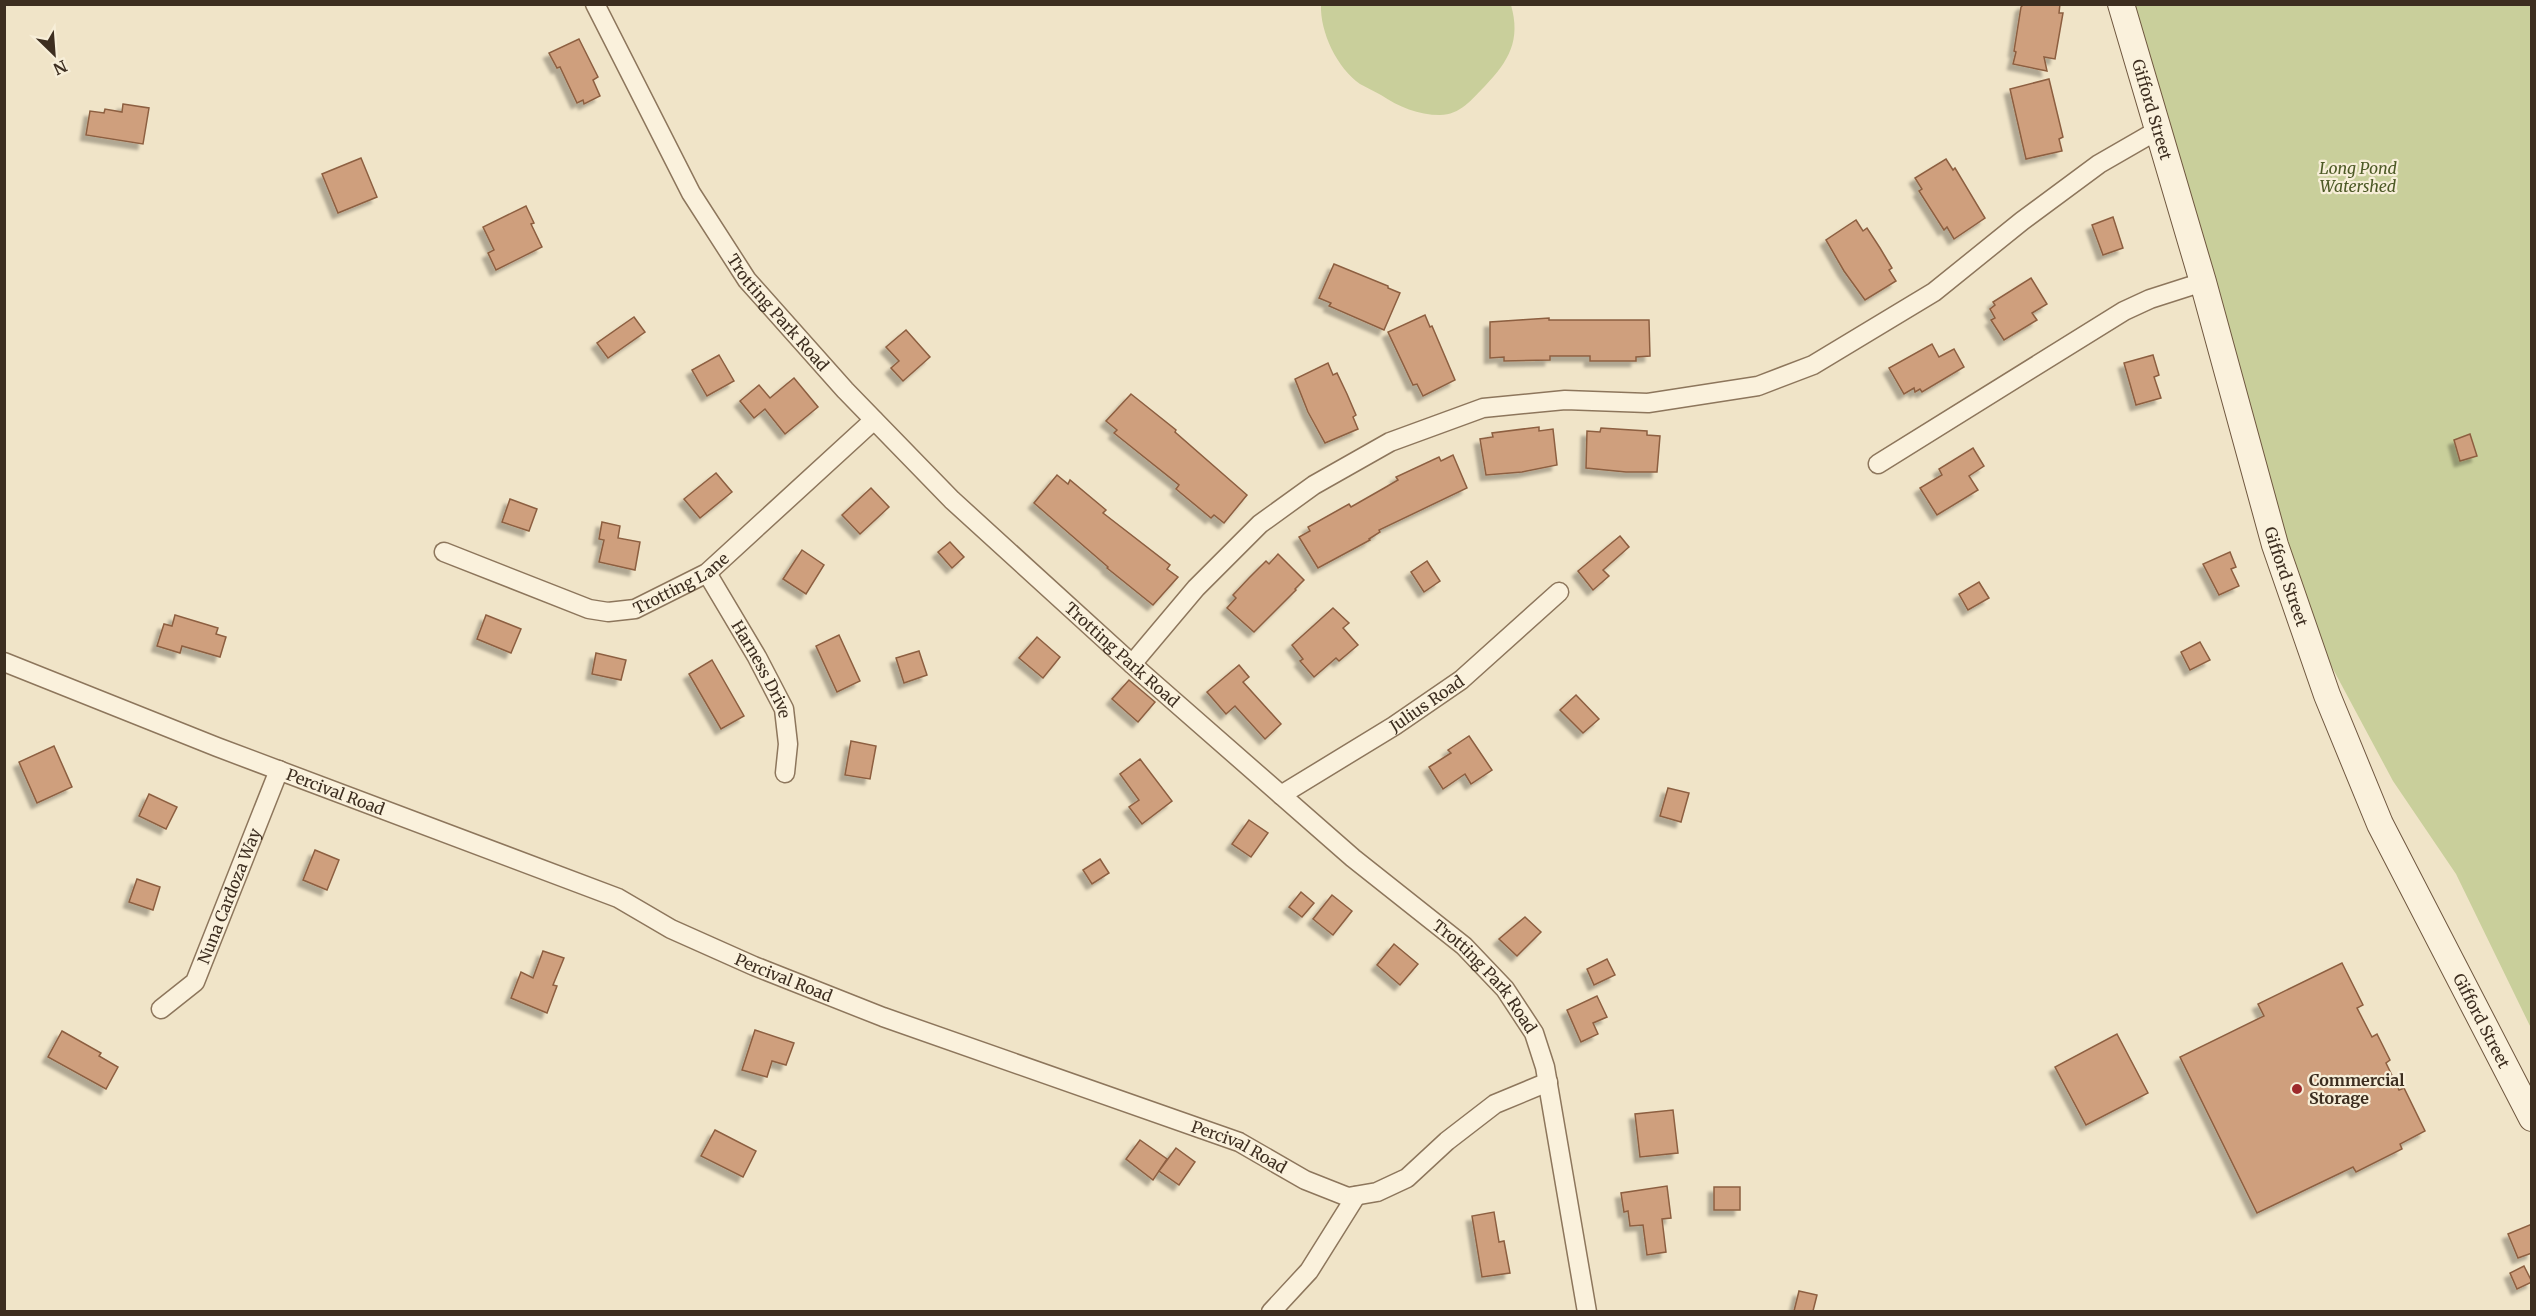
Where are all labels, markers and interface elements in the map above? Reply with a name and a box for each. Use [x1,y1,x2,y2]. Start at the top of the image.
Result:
north arrow [24,24,84,84]
text: N [50,56,70,79]
street label: Gifford Street [2128,57,2177,163]
park label: Long Pond Watershed [2319,158,2398,196]
street label: Trotting Park Road [723,250,833,375]
street label: Gifford Street [2260,525,2313,630]
street label: Trotting Lane [630,548,733,618]
street label: Trotting Park Road [1061,598,1184,711]
street label: Harness Drive [727,617,795,719]
street label: Julius Road [1385,671,1468,737]
street label: Percival Road [284,764,388,819]
street label: Nuna Cardoza Way [193,825,265,967]
street label: Trotting Park Road [1429,915,1541,1037]
street label: Percival Road [732,949,836,1006]
street label: Gifford Street [2449,970,2515,1072]
place label: Commercial Storage [2309,1070,2405,1108]
marker: Commercial Storage [2290,1082,2304,1096]
street label: Percival Road [1189,1116,1291,1178]

